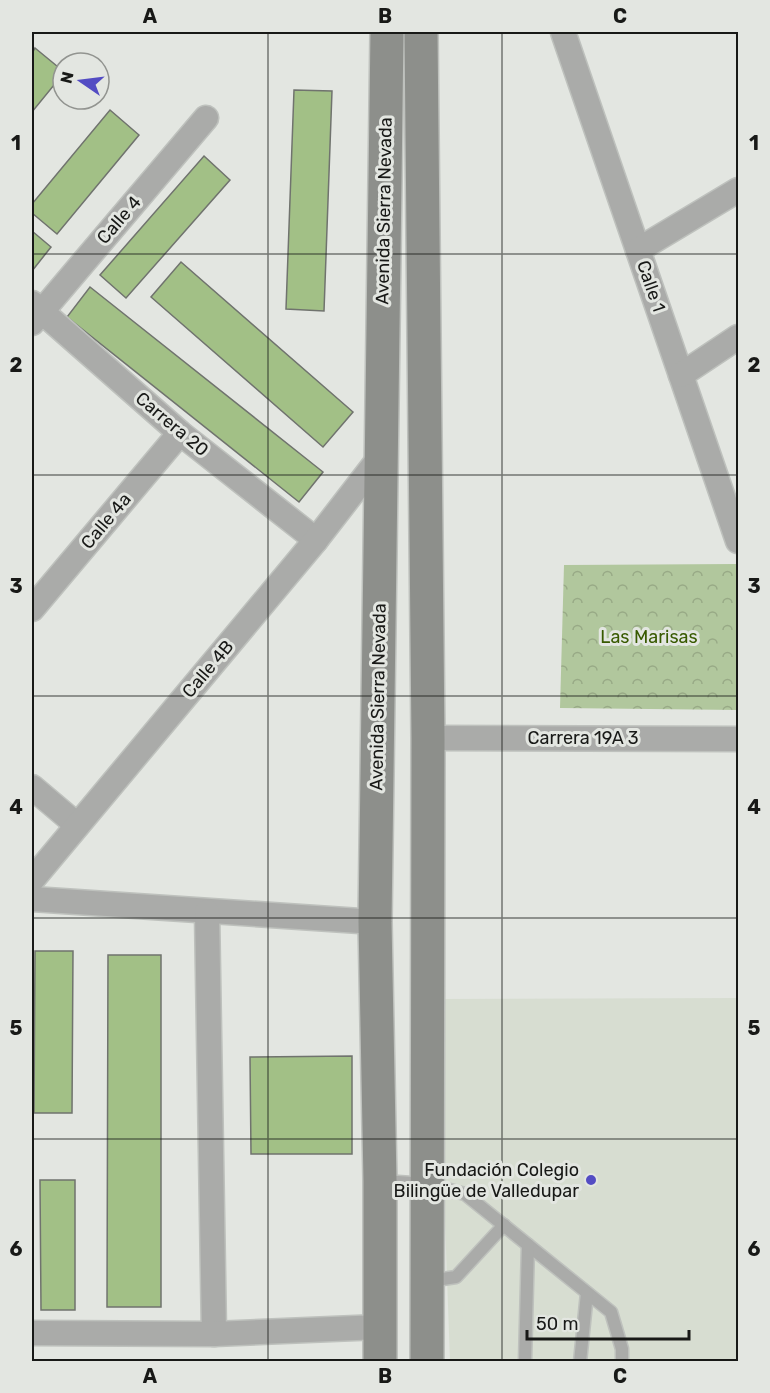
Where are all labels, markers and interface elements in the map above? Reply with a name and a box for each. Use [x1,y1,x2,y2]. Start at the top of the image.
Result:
text: A [143,4,158,28]
text: B [378,4,392,28]
text: C [613,4,627,28]
north arrow [51,51,111,111]
text: N [56,70,78,85]
street label: Avenida Sierra Nevada [371,117,397,305]
text: 1 [11,131,21,155]
text: 1 [749,131,759,155]
street label: Calle 4 [92,192,146,248]
street label: Calle 1 [632,257,670,315]
text: 2 [10,353,23,377]
text: 2 [748,353,761,377]
street label: Carrera 20 [131,387,213,461]
street label: Calle 4a [76,489,136,553]
text: 3 [9,574,23,598]
text: 3 [747,574,761,598]
street label: Avenida Sierra Nevada [365,603,391,791]
park label: Las Marisas [600,626,698,648]
street label: Calle 4B [178,636,238,702]
street label: Carrera 19A 3 [527,727,639,749]
text: 4 [9,795,23,819]
text: 4 [747,795,761,819]
text: 5 [10,1016,23,1040]
text: 5 [748,1016,761,1040]
place label: Fundación Colegio Bilingüe de Valledupar [394,1159,579,1202]
marker: Fundación Colegio Bilingüe de Valledupar [584,1173,598,1187]
text: 6 [9,1237,23,1261]
text: 6 [747,1237,761,1261]
scale bar [527,1303,689,1341]
text: 50 m [536,1313,579,1335]
text: A [143,1364,158,1388]
text: B [378,1364,392,1388]
text: C [613,1364,627,1388]

